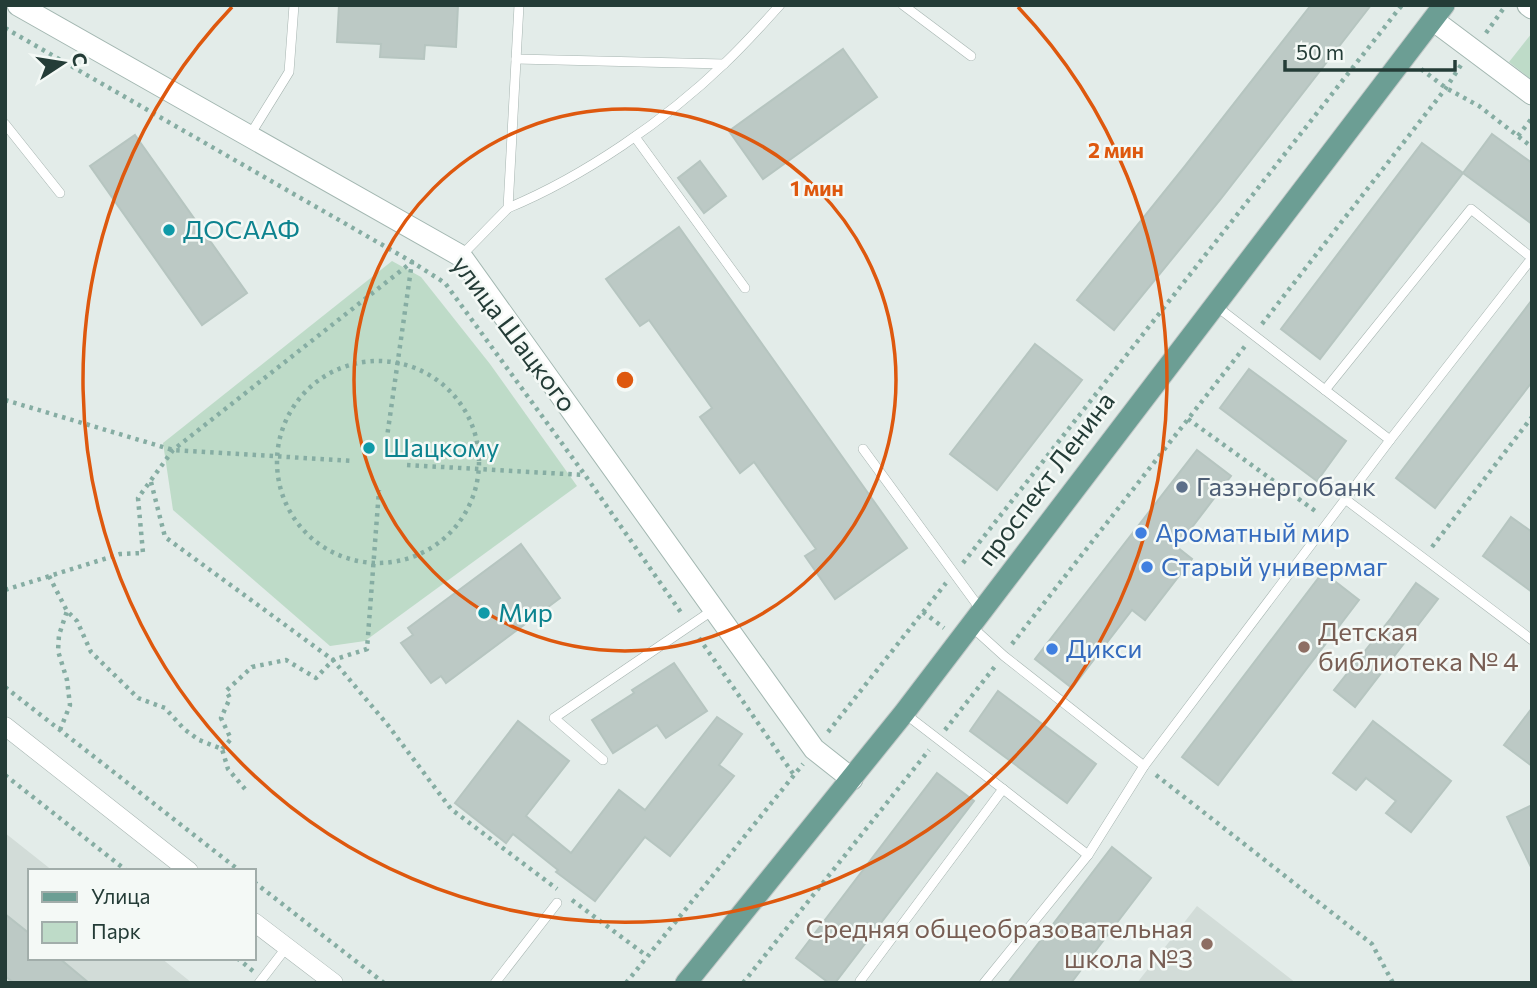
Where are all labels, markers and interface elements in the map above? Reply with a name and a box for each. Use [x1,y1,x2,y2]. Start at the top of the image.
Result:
north arrow [28,28,98,98]
scale bar [1285,28,1455,72]
text: 50 m [1296,39,1344,64]
text: С [68,51,93,68]
text: 2 мин [1088,137,1144,162]
text: 1 мин [790,175,844,200]
place label: ДОСААФ [183,213,300,244]
marker: ДОСААФ [161,222,177,238]
street label: улица Шацкого [446,249,584,417]
centre of rings [613,368,637,392]
street label: проспект Ленина [969,385,1120,571]
place label: Шацкому [383,431,499,462]
marker: Шацкому [361,440,377,456]
place label: Газэнергобанк [1196,470,1376,501]
marker: Газэнергобанк [1174,479,1190,495]
place label: Ароматный мир [1155,516,1350,547]
marker: Ароматный мир [1133,525,1149,541]
place label: Старый универмаг [1161,550,1387,581]
marker: Старый универмаг [1139,559,1155,575]
place label: Мир [498,596,553,627]
marker: Мир [476,605,492,621]
place label: Детская библиотека № 4 [1318,615,1519,676]
place label: Дикси [1066,632,1142,663]
marker: Детская библиотека № 4 [1296,639,1312,655]
marker: Дикси [1044,641,1060,657]
legend [28,869,256,960]
text: Улица [91,883,150,908]
place label: Средняя общеобразовательная школа №3 [805,912,1193,973]
text: Парк [91,918,141,943]
marker: Средняя общеобразовательная школа №3 [1199,936,1215,952]

